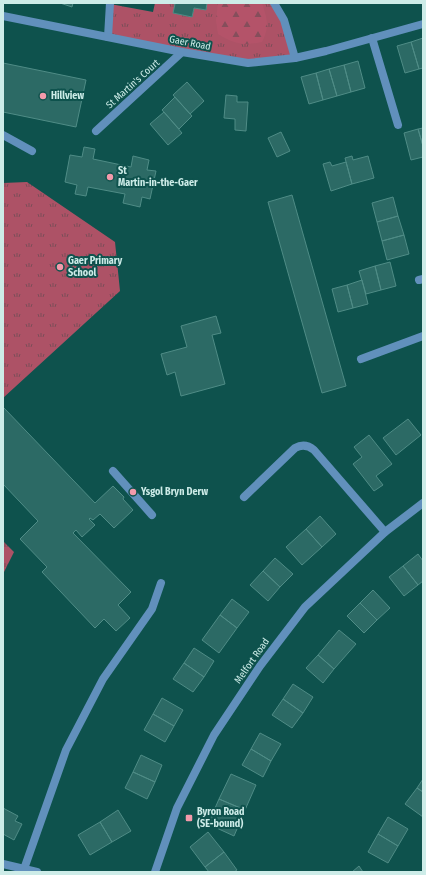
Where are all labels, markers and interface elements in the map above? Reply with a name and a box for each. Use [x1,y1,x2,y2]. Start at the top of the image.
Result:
street label: Gaer Road [168,33,212,53]
street label: St Martin's Court [104,56,163,111]
place label: Hillview [51,90,84,102]
marker: Hillview [38,91,48,101]
place label: St Martin-in-the-Gaer [118,165,198,189]
marker: St Martin-in-the-Gaer [105,172,115,182]
place label: Gaer Primary School [68,255,122,279]
marker: Gaer Primary School [55,262,65,272]
place label: Ysgol Bryn Derw [140,486,208,498]
marker: Ysgol Bryn Derw [128,487,138,497]
street label: Melfort Road [232,636,272,686]
place label: Byron Road (SE-bound) [197,806,245,830]
marker: Byron Road (SE-bound) [184,813,194,823]

